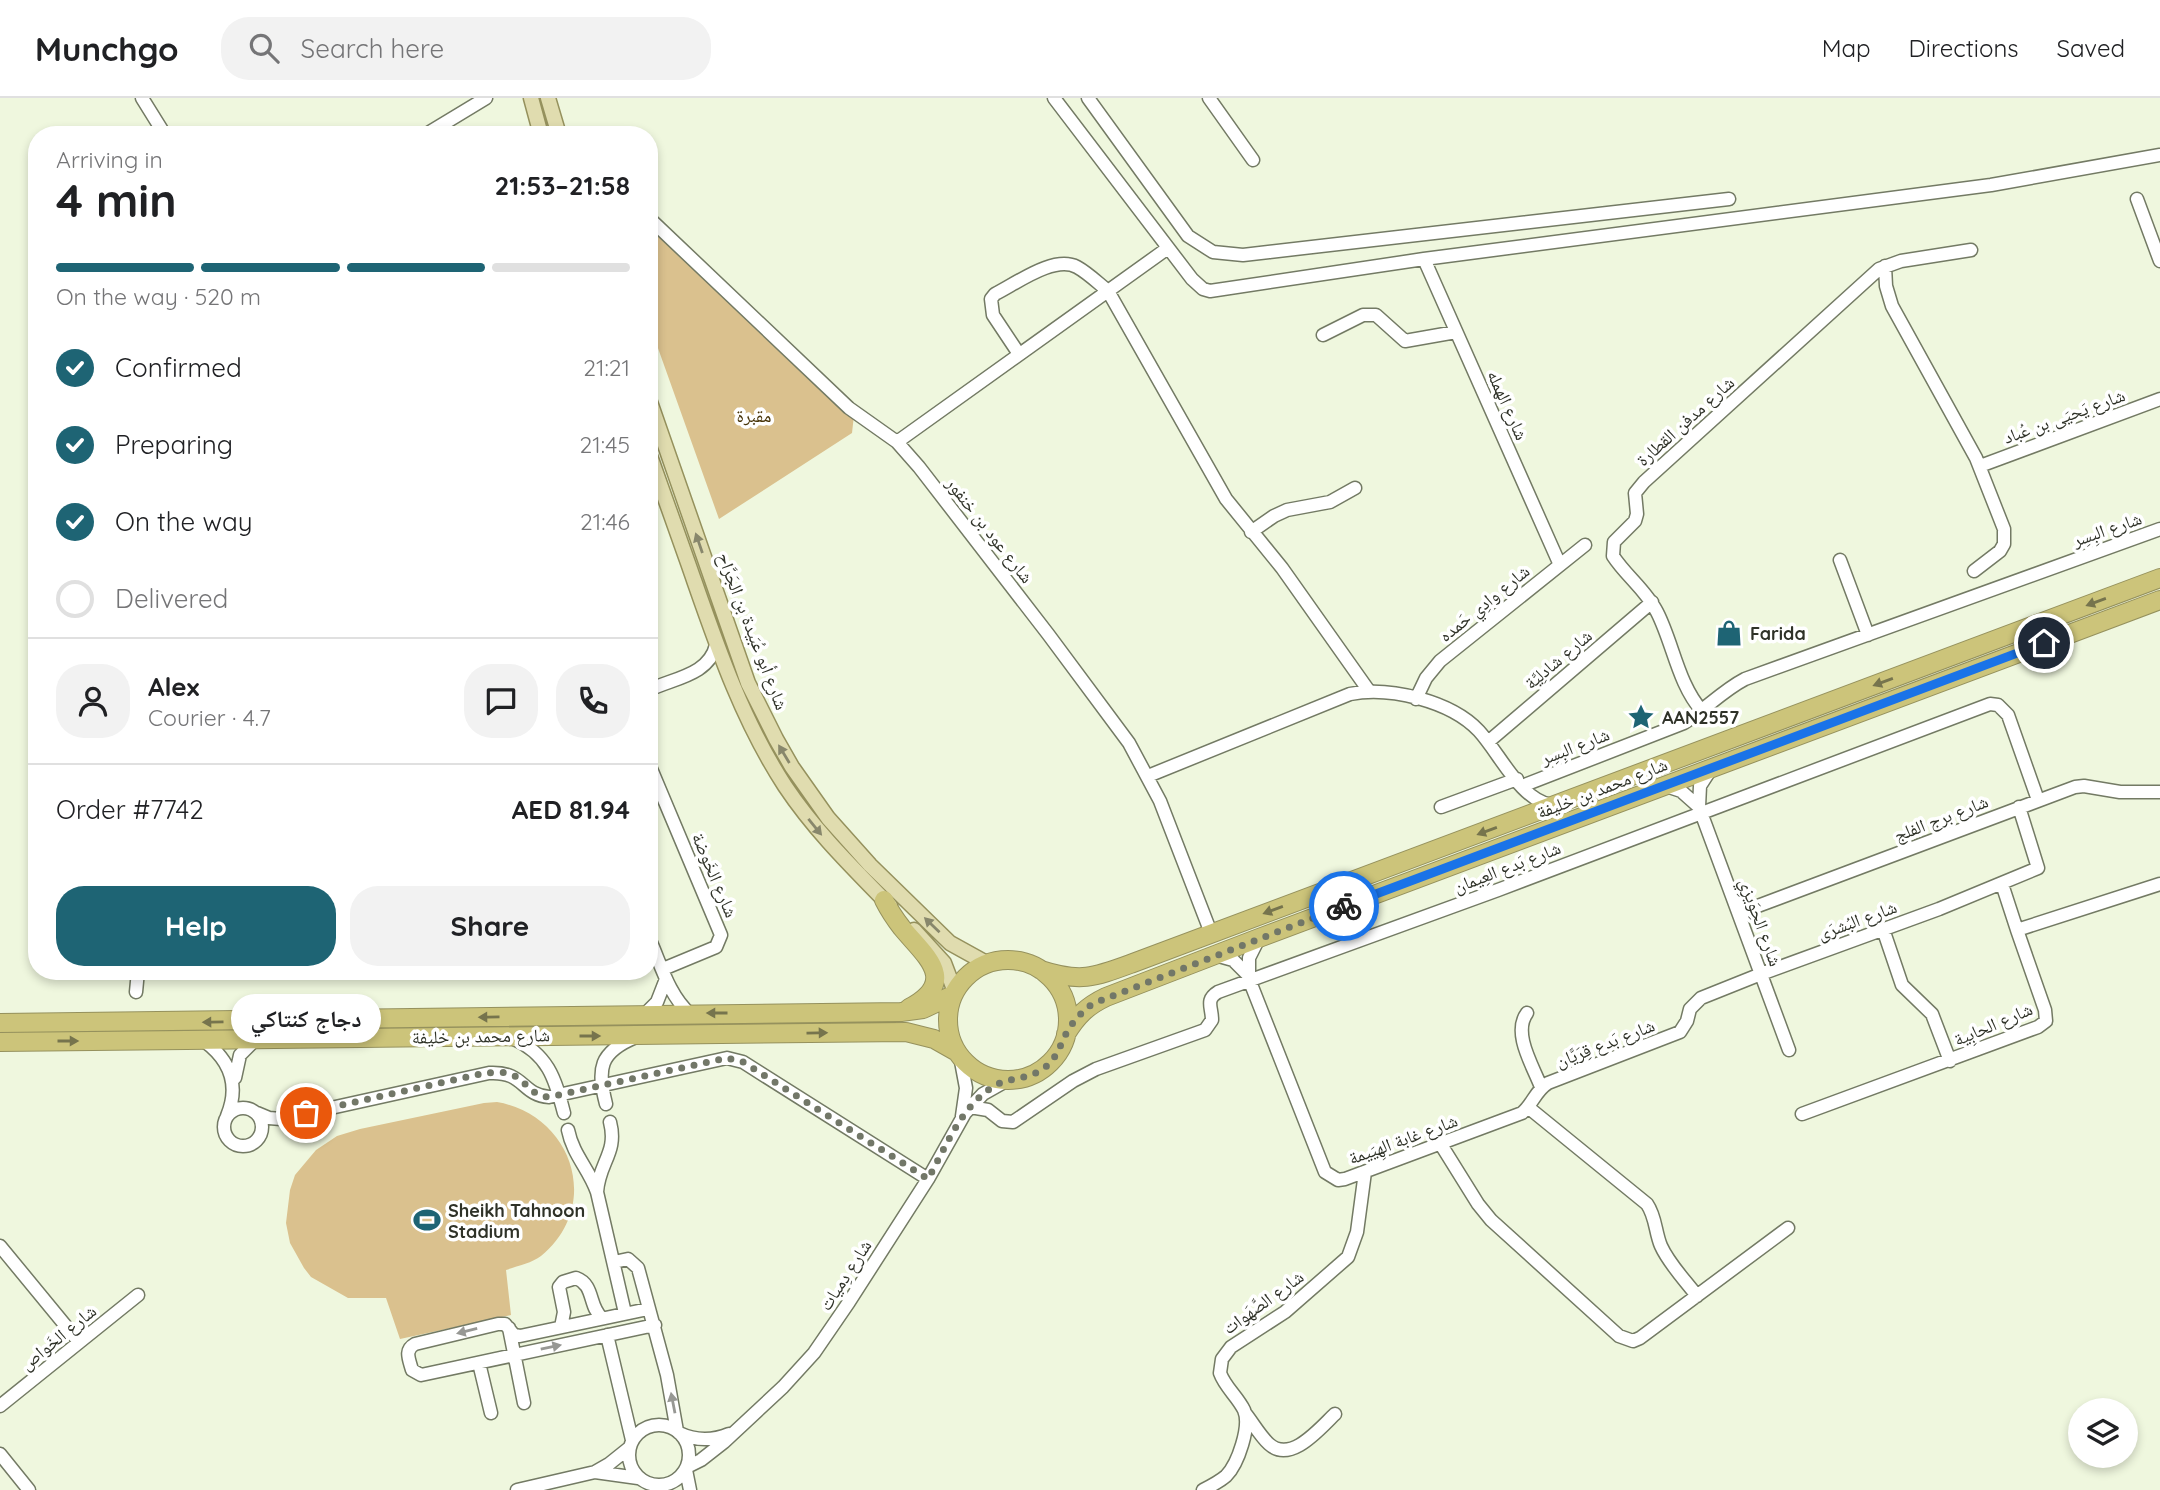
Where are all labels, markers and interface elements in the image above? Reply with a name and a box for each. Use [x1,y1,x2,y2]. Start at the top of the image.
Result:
search box [221,17,711,80]
text: Munchgo [35,28,179,69]
icon: search [245,29,283,67]
text: Search here [301,32,444,65]
text: Map [1822,33,1871,63]
text: Directions [1909,33,2019,63]
text: Saved [2057,33,2125,63]
text: Arriving in [56,145,163,174]
text: 21:53–21:58 [494,169,630,202]
text: 4 min [56,171,177,229]
text: On the way · 520 m [56,282,261,311]
icon: check [56,349,94,387]
text: Confirmed [115,351,242,384]
text: 21:21 [583,353,630,382]
street label: شارع الهمله [1482,366,1534,444]
street label: شارع مدفن القطارة [1631,371,1739,471]
street label: شارع يَحيَى بن عُباد [2000,383,2128,449]
park label: مقبرة [736,404,772,427]
icon: check [56,426,94,464]
text: Preparing [115,428,233,461]
text: 21:45 [580,430,630,459]
street label: شارع عود بن خنفور [941,472,1039,588]
icon: check [56,503,94,541]
text: On the way [115,505,253,538]
street label: شارع البِسِر [2068,506,2145,553]
text: 21:46 [580,507,630,536]
one-way arrow [693,533,704,554]
street label: شارع أبو عُبَيدة بن الجَرَّاح [711,549,794,713]
street label: شارع وادِي حَمده [1434,559,1536,649]
text: Delivered [115,582,228,615]
one-way arrow [2086,597,2107,608]
pin [2014,613,2074,673]
shop icon: Farida [1714,618,1744,648]
place label: Farida [1750,622,1806,645]
street label: شارع شادلِيَّة [1519,624,1597,694]
icon: home [2025,624,2063,662]
button: person [56,664,130,738]
button: chat [464,664,538,738]
button: phone [556,664,630,738]
text: Alex [148,670,199,703]
one-way arrow [1872,677,1893,688]
place icon: AAN2557 [1626,702,1656,732]
text: Courier · 4.7 [148,703,271,732]
place label: AAN2557 [1662,706,1739,729]
street label: شارع البِسِر [1536,722,1613,771]
one-way arrow [778,744,790,763]
street label: شارع محمد بن خليفة [1533,753,1671,823]
street label: شارع برج الفلج [1891,789,1992,847]
text: Order #7742 [56,793,204,826]
text: AED 81.94 [512,793,630,826]
one-way arrow [807,818,822,835]
one-way arrow [1476,826,1497,837]
street label: شارع الخَوضة [687,829,743,921]
street label: شارع بَدع العِيمان [1450,836,1564,898]
courier [1309,871,1379,941]
street label: شارع الحِوَيزِي [1731,875,1788,970]
button: Help [56,886,336,966]
button: Share [350,886,630,966]
icon: bike [1325,887,1363,925]
street label: شارع البُشرَى [1814,895,1900,945]
one-way arrow [1263,905,1284,916]
one-way arrow [924,918,941,934]
callout: دجاج كنتاكي [231,994,381,1043]
street label: شارع الحابِية [1950,997,2036,1052]
text: دجاج كنتاكي [251,1004,361,1033]
one-way arrow [705,1007,727,1019]
one-way arrow [478,1011,500,1023]
street label: شارع بَدع قِرَيَّان [1552,1014,1658,1072]
one-way arrow [202,1016,224,1027]
street label: شارع محمد بن خليفة [412,1023,550,1049]
one-way arrow [806,1027,828,1039]
one-way arrow [579,1030,601,1042]
one-way arrow [57,1035,79,1046]
pin [276,1083,336,1143]
icon: bag [287,1094,325,1132]
street label: شارع غابة الهِيَيمة [1345,1109,1461,1171]
place label: Sheikh Tahnoon Stadium [448,1199,585,1243]
sports icon: Sheikh Tahnoon Stadium [412,1205,442,1235]
street label: شارع دِميات [814,1235,876,1315]
street label: شارع الصَّهَوات [1218,1265,1308,1339]
street label: شارع الخَواص [15,1299,101,1375]
one-way arrow [456,1326,478,1337]
one-way arrow [540,1341,562,1352]
one-way arrow [667,1392,678,1414]
map controls [2068,1398,2138,1468]
button: layers [2068,1398,2138,1468]

